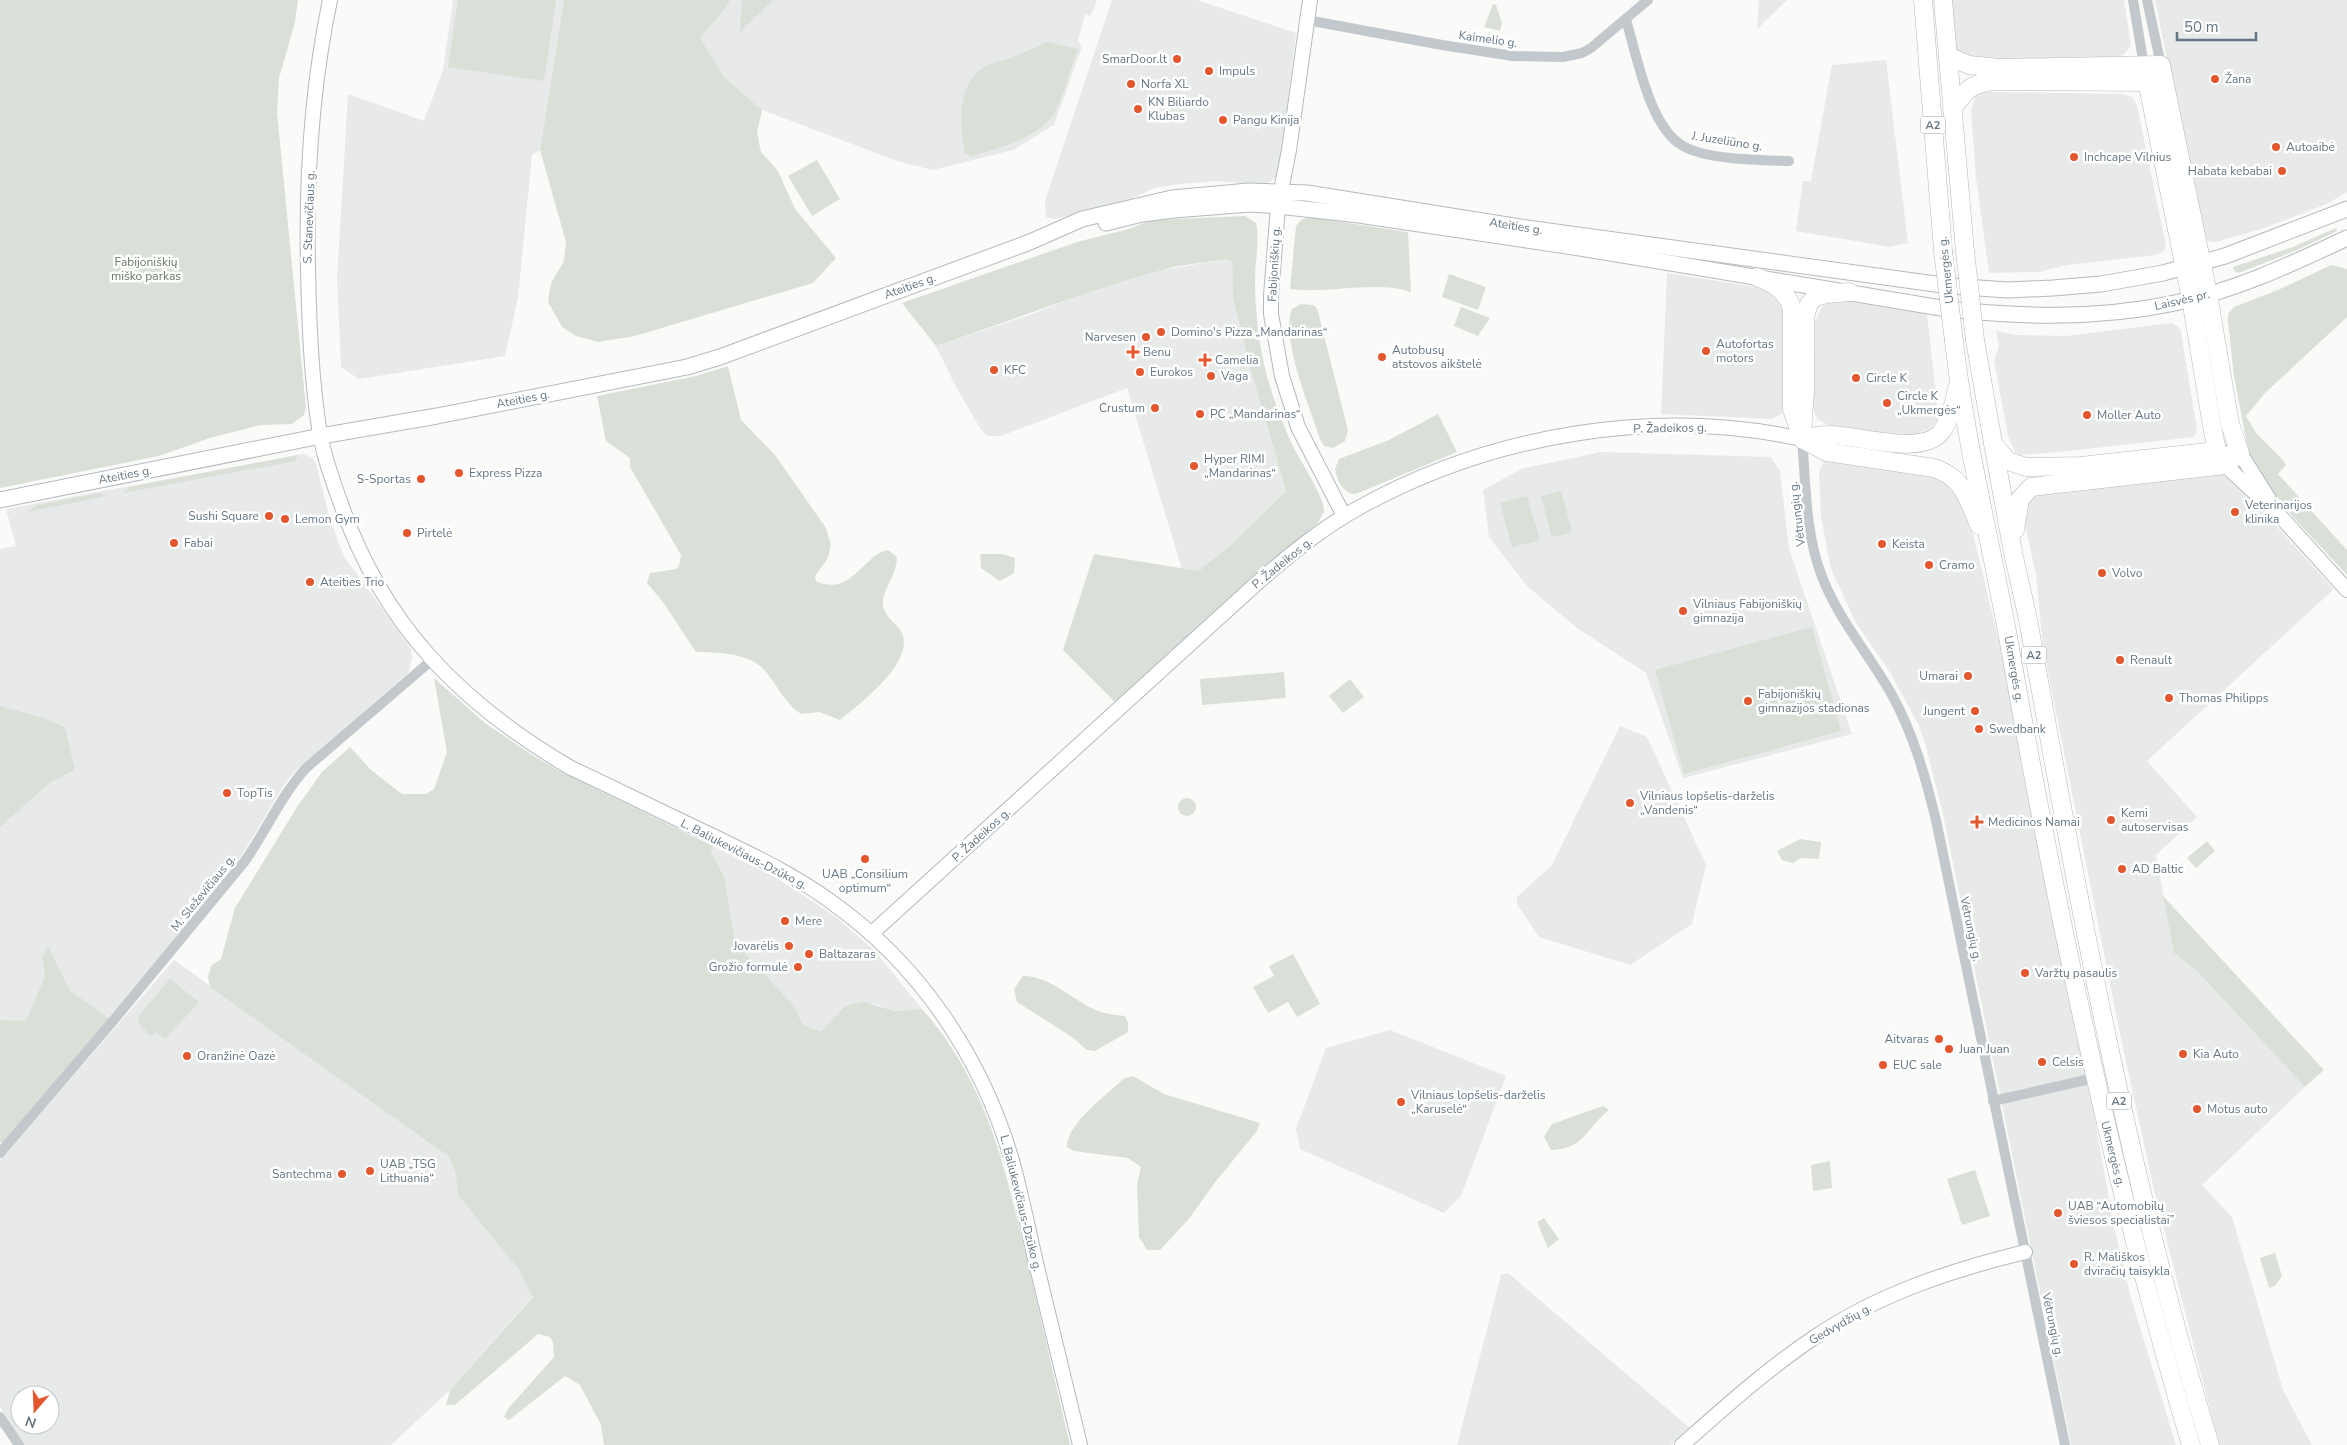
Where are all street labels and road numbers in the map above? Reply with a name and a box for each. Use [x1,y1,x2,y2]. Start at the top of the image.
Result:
street label: Kaimelio g. [1458,27,1518,51]
road number: A2 [1920,116,1946,134]
street label: J. Juzeliūno g. [1690,127,1764,154]
street label: S. Stanevičiaus g. [299,170,319,264]
street label: Ateities g. [1488,214,1544,238]
street label: Fabijoniškių g. [1264,226,1284,302]
street label: Ukmergės g. [1935,236,1957,304]
street label: Ateities g. [882,269,938,303]
street label: Laisvės pr. [2153,286,2211,314]
street label: Ateities g. [495,386,551,412]
street label: P. Žadeikos g. [1633,419,1707,437]
street label: Ateities g. [97,462,153,488]
street label: Vėtrungių g. [1785,481,1809,548]
street label: P. Žadeikos g. [1248,534,1316,592]
street label: Ukmergės g. [2000,634,2028,704]
road number: A2 [2022,646,2046,664]
street label: P. Žadeikos g. [948,804,1014,866]
street label: L. Baliukevičiaus-Dzūko g. [678,815,810,893]
street label: M. Sleževičiaus g. [167,851,239,935]
street label: Vėtrungių g. [1956,894,1986,963]
road number: A2 [2106,1092,2132,1110]
street label: Ukmergės g. [2097,1119,2129,1189]
street label: L. Baliukevičiaus-Dzūko g. [996,1133,1046,1273]
street label: Vėtrungių g. [2038,1290,2068,1359]
street label: Gedvydžių g. [1806,1300,1874,1348]

